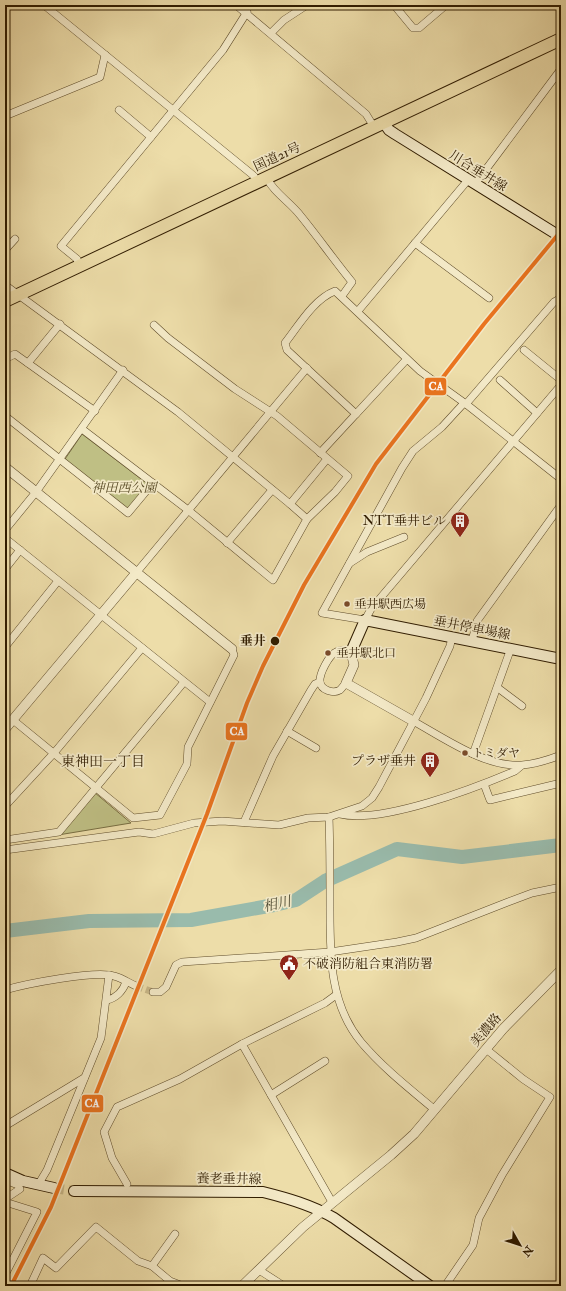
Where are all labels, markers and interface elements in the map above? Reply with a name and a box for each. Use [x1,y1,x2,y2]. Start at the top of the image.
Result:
street label: 国道21号 [251,139,303,175]
street label: 川合垂井線 [446,147,510,195]
line badge: CA [424,377,447,396]
text: CA [428,380,445,393]
park label: 神田西公園 [91,480,158,496]
building icon: NTT垂井ビル [449,510,471,538]
place label: NTT垂井ビル [363,513,446,529]
place label: 垂井駅西広場 [354,597,426,612]
marker: 垂井駅西広場 [342,599,352,609]
street label: 垂井停車場線 [432,613,512,643]
place label: 垂井 [240,633,266,649]
marker: 垂井 [269,635,281,647]
place label: 垂井駅北口 [336,646,396,661]
marker: 垂井駅北口 [323,648,333,658]
line badge: CA [225,722,248,741]
text: CA [229,725,246,738]
place label: トミダヤ [472,746,520,761]
marker: トミダヤ [460,748,470,758]
building icon: プラザ垂井 [419,750,441,778]
district label: 東神田一丁目 [61,753,145,770]
place label: プラザ垂井 [351,753,416,769]
water label: 相川 [261,892,295,915]
public building icon: 不破消防組合東消防署 [278,953,300,981]
place label: 不破消防組合東消防署 [303,956,433,972]
street label: 美濃路 [467,1010,505,1050]
line badge: CA [81,1094,104,1113]
text: CA [84,1097,101,1110]
street label: 養老垂井線 [196,1170,262,1188]
north arrow [500,1225,540,1265]
text: N [519,1242,536,1260]

